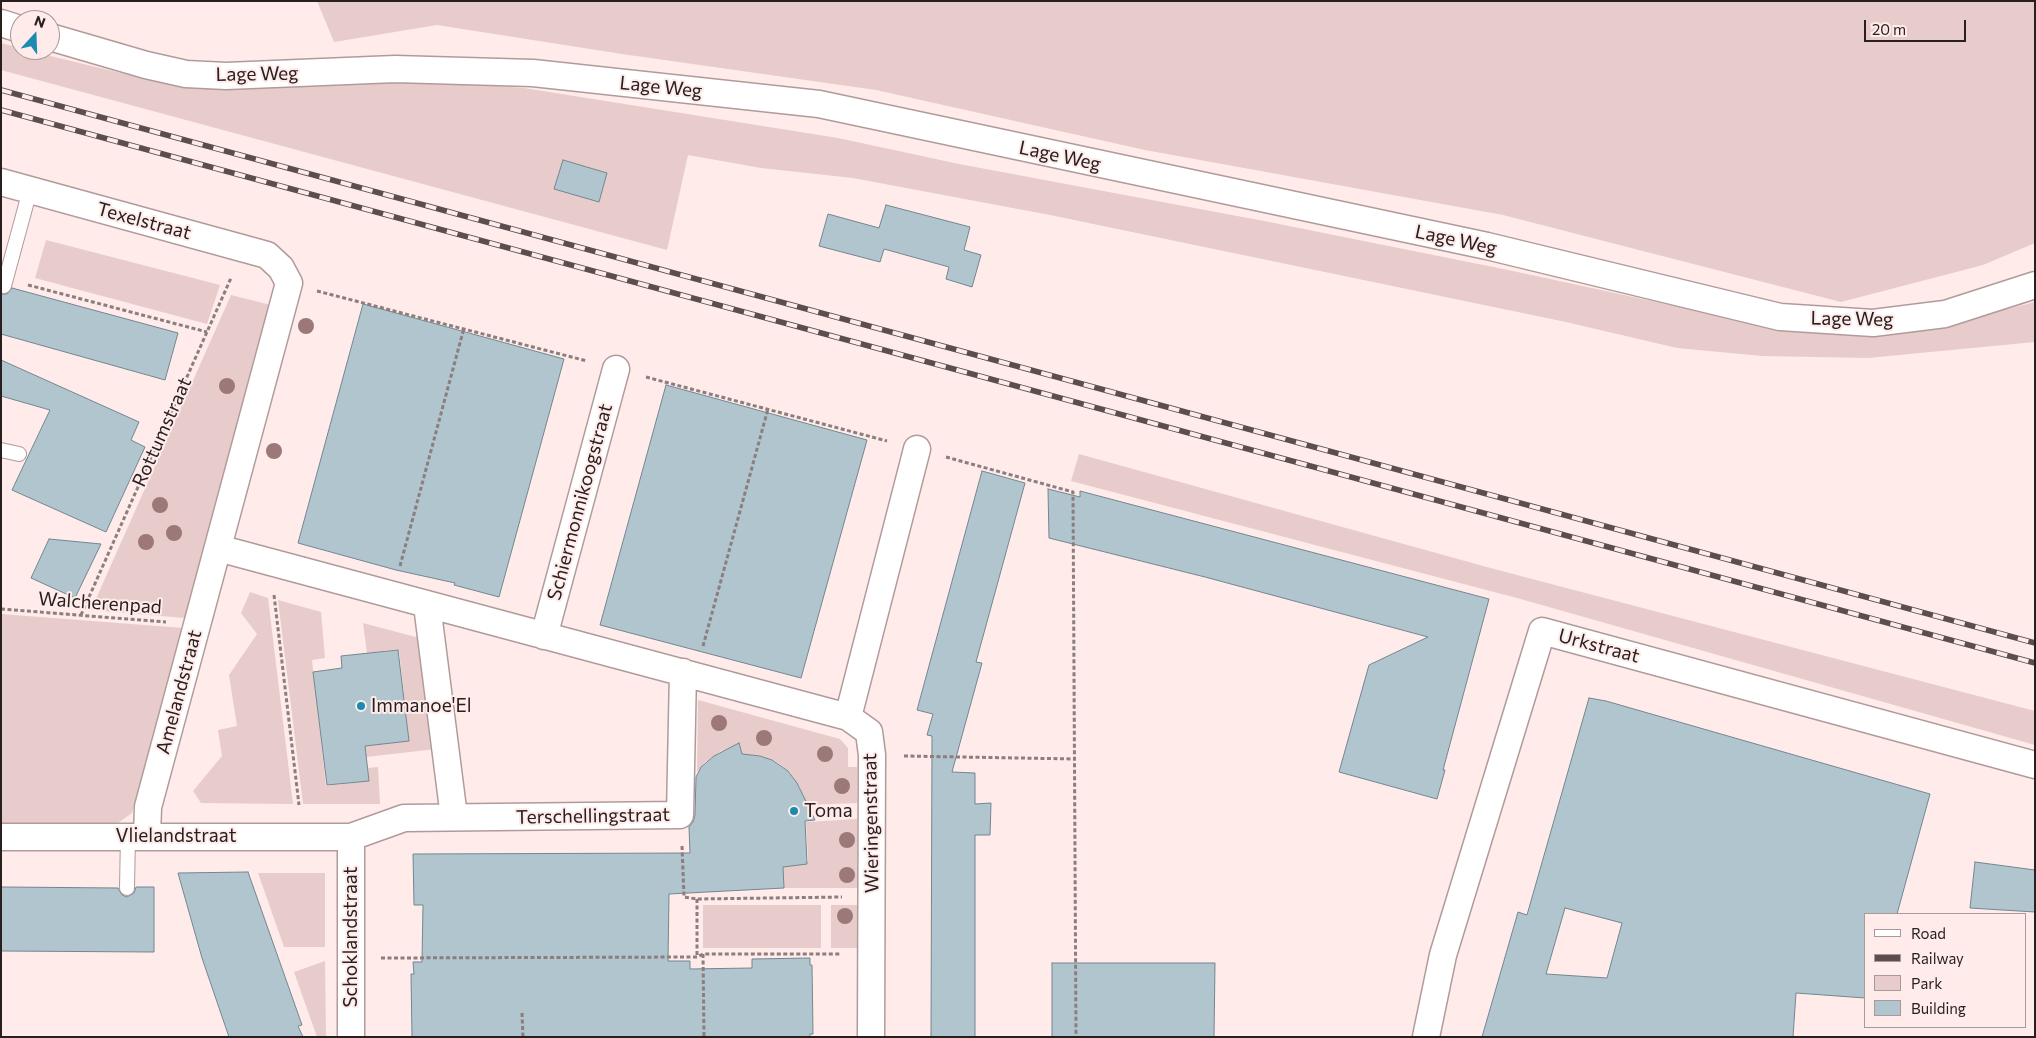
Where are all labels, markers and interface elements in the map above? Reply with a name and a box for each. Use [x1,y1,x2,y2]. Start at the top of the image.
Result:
north arrow [10,10,60,60]
scale bar [1866,10,1968,42]
text: N [32,12,48,31]
text: 20 m [1872,20,1906,38]
street label: Lage Weg [215,62,299,86]
street label: Lage Weg [619,71,703,103]
street label: Lage Weg [1017,136,1103,176]
street label: Texelstraat [94,197,194,245]
street label: Lage Weg [1413,220,1499,260]
street label: Lage Weg [1810,307,1894,331]
street label: Rottumstraat [128,374,196,490]
street label: Schiermonnikoogstraat [543,401,617,603]
street label: Walcherenpad [37,587,163,619]
street label: Urkstraat [1556,624,1642,668]
street label: Amelandstraat [151,627,207,757]
place label: Immanoe'El [371,695,472,717]
marker: Immanoe'El [355,700,367,712]
street label: Wieringenstraat [858,753,884,893]
place label: Toma [804,800,853,822]
street label: Terschellingstraat [516,803,670,829]
marker: Toma [788,805,800,817]
street label: Vlielandstraat [116,825,236,847]
street label: Schoklandstraat [340,866,362,1008]
legend [1864,913,2026,1028]
text: Road [1911,924,1946,942]
text: Railway [1911,949,1964,967]
text: Park [1911,974,1942,992]
text: Building [1911,999,1966,1017]

